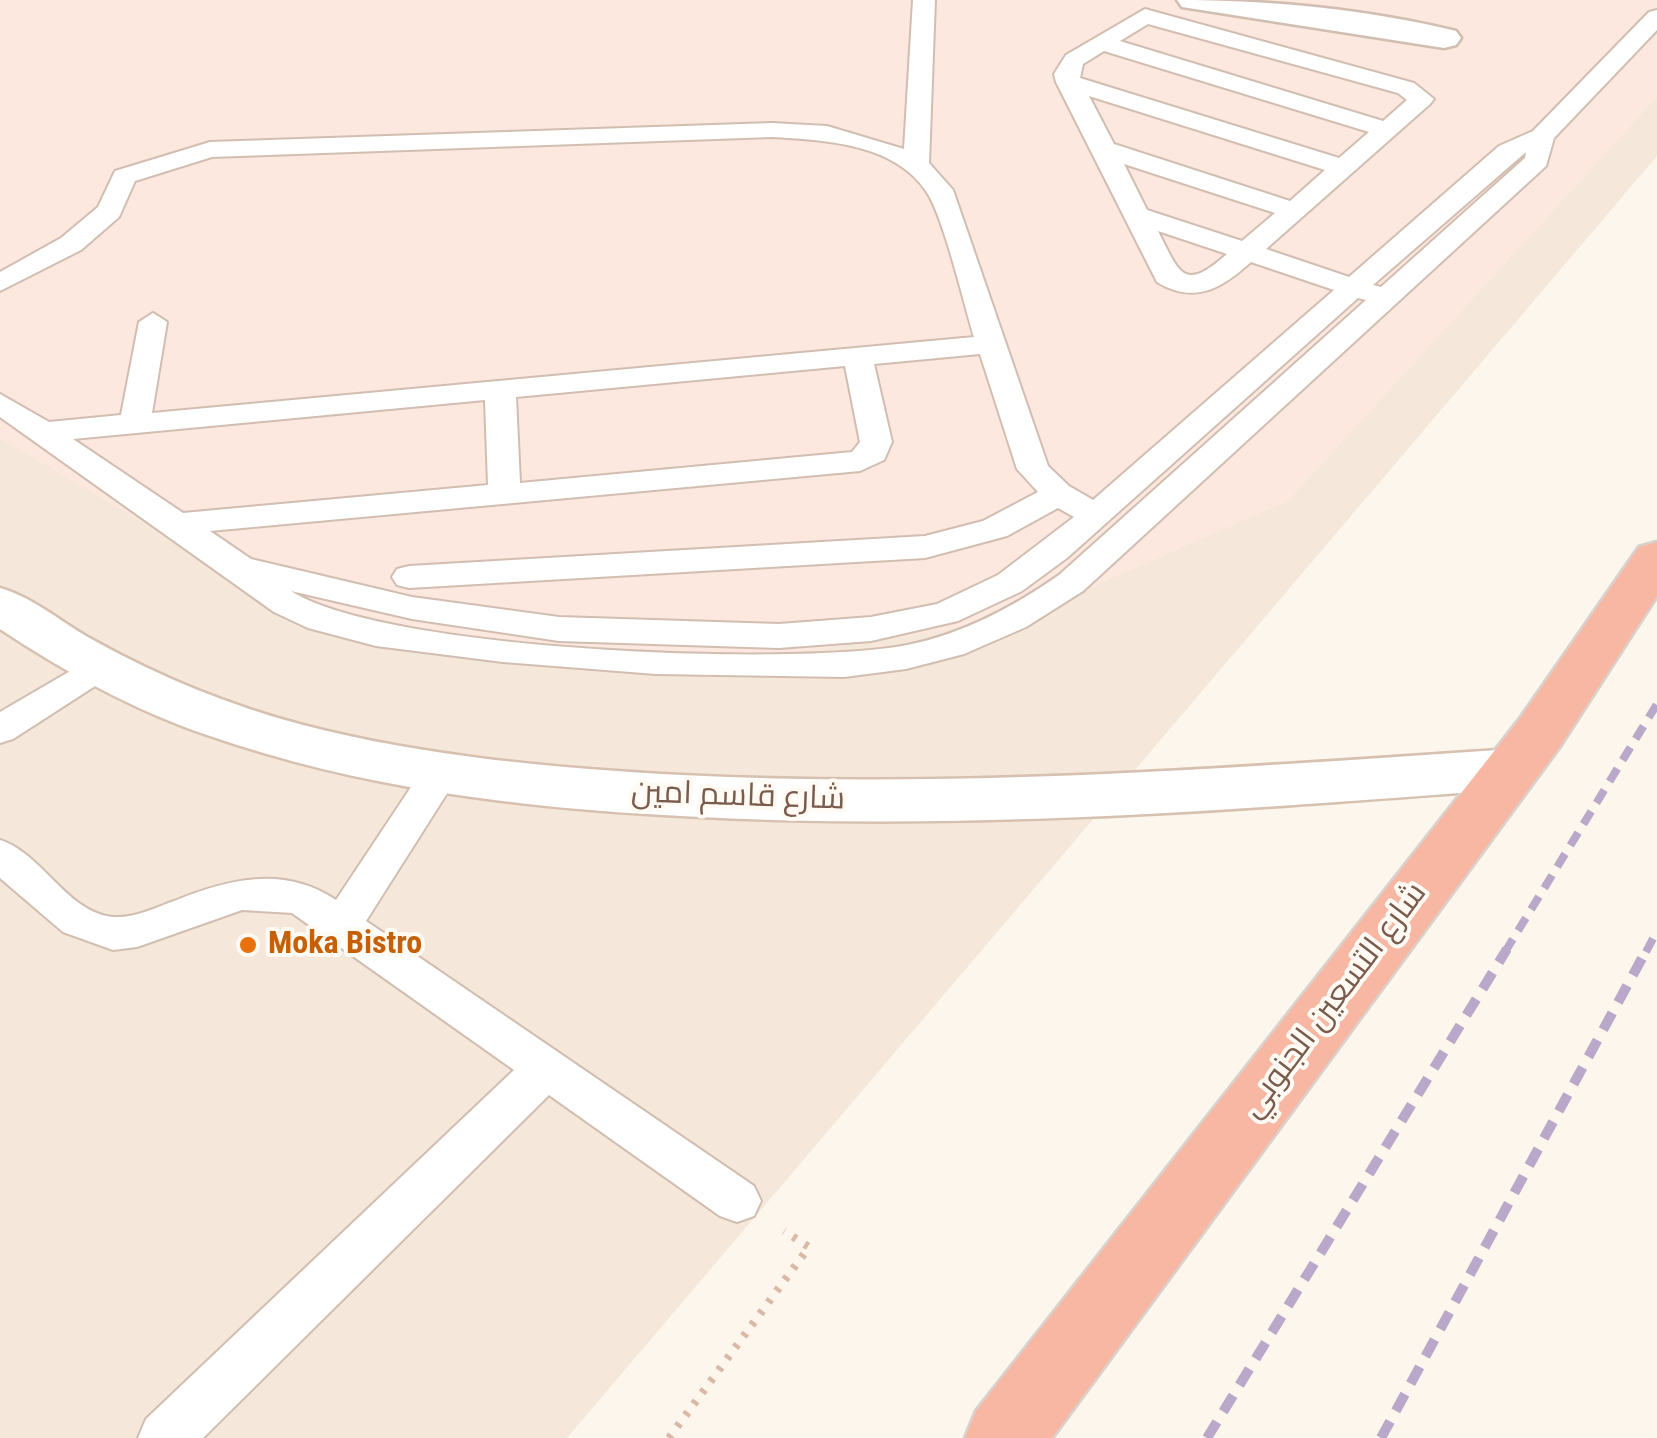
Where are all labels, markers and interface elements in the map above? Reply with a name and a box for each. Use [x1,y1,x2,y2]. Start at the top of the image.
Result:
street label: شارع قاسم امين [630,774,846,820]
street label: شارع التسعين الجنوبي [1234,876,1436,1126]
place label: Moka Bistro [268,926,422,964]
marker: Moka Bistro [237,934,259,956]

